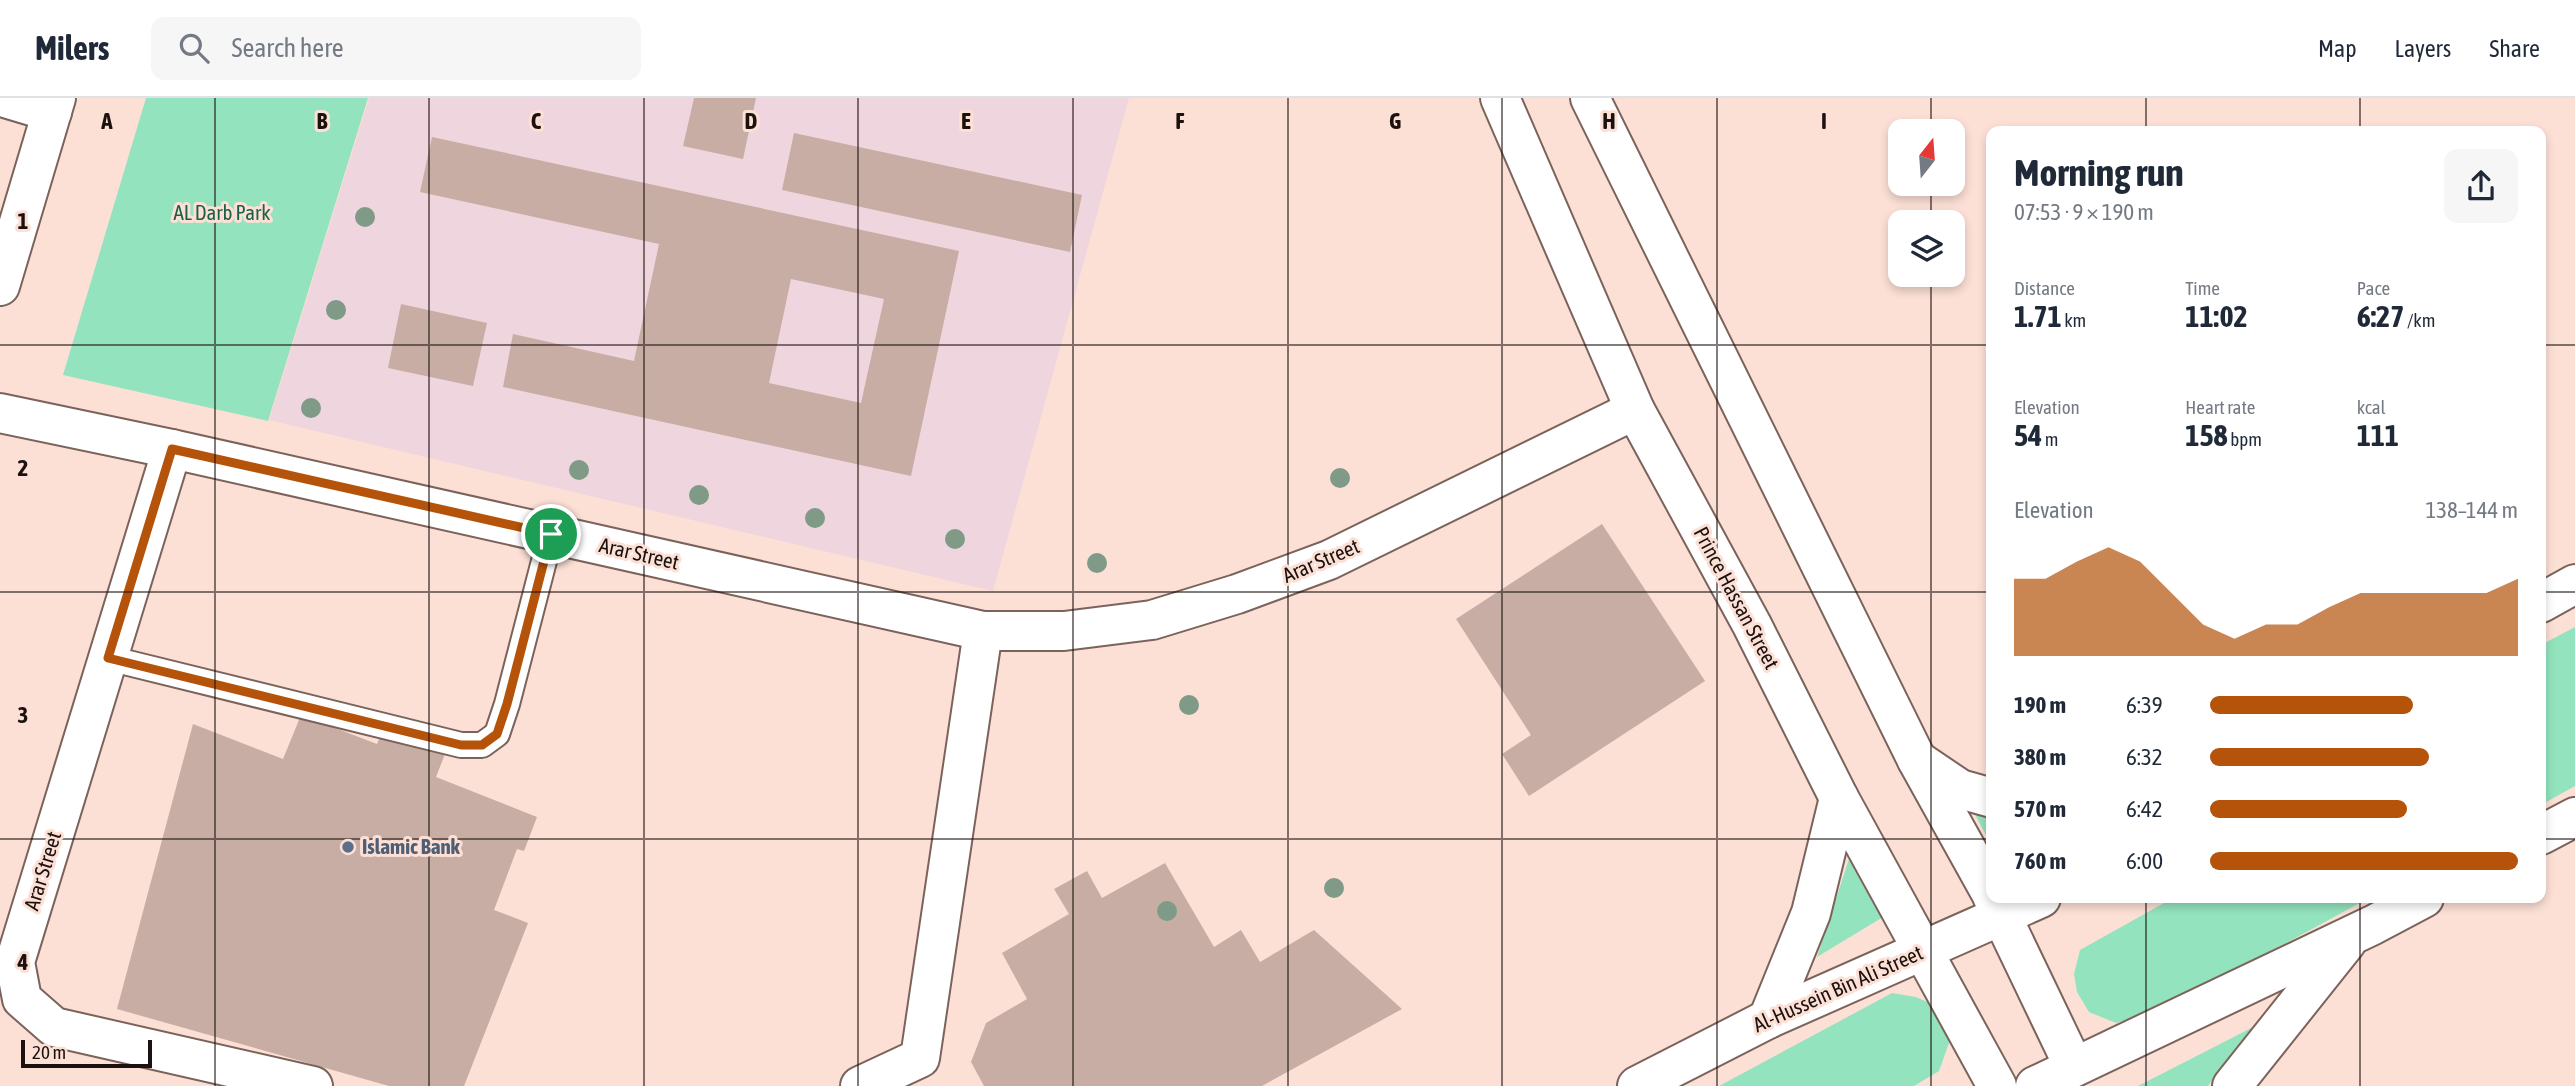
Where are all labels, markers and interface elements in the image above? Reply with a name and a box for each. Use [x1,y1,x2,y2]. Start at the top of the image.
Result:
search box [151,17,641,80]
text: Milers [35,29,109,67]
icon: search [175,29,213,67]
text: Search here [231,33,344,63]
text: Map [2318,35,2357,62]
text: Layers [2395,35,2451,62]
text: Share [2489,35,2540,62]
text: A [100,108,113,134]
text: B [317,108,328,134]
text: C [531,108,542,134]
text: D [745,108,758,134]
text: E [961,108,971,134]
text: F [1175,108,1185,134]
text: G [1389,108,1401,134]
text: H [1602,108,1616,134]
text: I [1821,108,1827,134]
north arrow [1888,119,1965,196]
map controls [1888,119,1965,287]
button: share [2444,149,2518,223]
text: Morning run [2014,151,2184,194]
text: 07:53 · 9 × 190 m [2014,199,2154,225]
park label: AL Darb Park [174,200,270,224]
text: 1 [18,208,29,234]
button: layers [1888,210,1965,287]
text: Distance [2014,277,2075,299]
text: Time [2185,277,2220,299]
text: Pace [2357,277,2390,299]
text: 1.71 [2014,299,2062,333]
text: 11:02 [2185,299,2248,333]
text: 6:27 [2357,299,2404,333]
text: km [2062,309,2086,331]
text: /km [2404,309,2435,331]
text: Elevation [2014,396,2080,418]
text: Heart rate [2185,396,2255,418]
text: kcal [2357,396,2386,418]
text: 54 [2014,418,2042,452]
text: 158 [2185,418,2228,452]
text: 111 [2357,418,2399,452]
text: m [2042,428,2059,450]
text: bpm [2228,428,2262,450]
text: 2 [18,455,28,481]
text: Elevation [2014,497,2094,523]
text: 138–144 m [2425,497,2518,523]
pin [521,504,581,564]
icon: arrive [532,515,570,553]
street label: Prince Hassan Street [1689,522,1784,673]
street label: Arar Street [597,532,681,574]
street label: Arar Street [1279,533,1363,587]
text: 190 m [2014,692,2066,718]
text: 6:39 [2126,692,2163,718]
text: 3 [18,702,28,728]
text: 380 m [2014,744,2066,770]
text: 6:32 [2126,744,2163,770]
text: 570 m [2014,796,2066,822]
text: 6:42 [2126,796,2163,822]
street label: Arar Street [19,828,65,913]
place label: Islamic Bank [362,834,461,858]
marker: Islamic Bank [340,839,356,855]
text: 760 m [2014,848,2066,874]
text: 6:00 [2126,848,2163,874]
street label: Al-Hussein Bin Ali Street [1749,940,1926,1036]
text: 4 [17,949,29,975]
scale bar [21,1037,152,1069]
text: 20 m [32,1041,66,1063]

